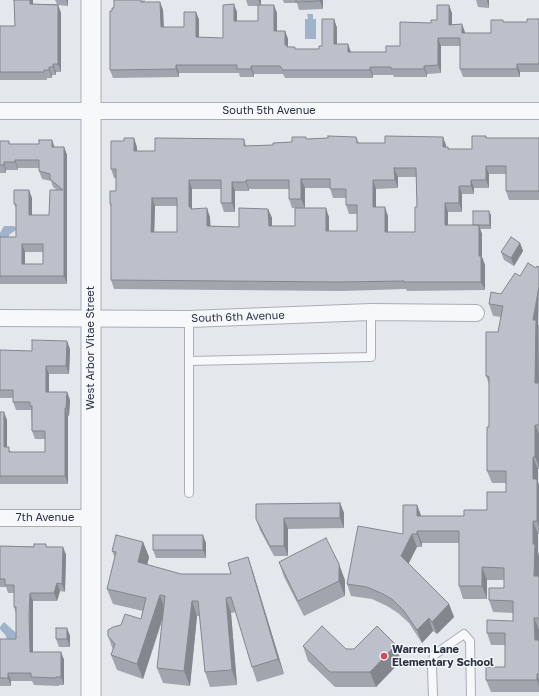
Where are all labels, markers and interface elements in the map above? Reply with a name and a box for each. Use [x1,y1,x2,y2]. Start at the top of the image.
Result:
street label: South 5th Avenue [222,104,316,118]
street label: West Arbor Vitae Street [84,286,98,410]
street label: South 6th Avenue [191,309,285,325]
street label: 7th Avenue [16,511,74,525]
place label: Warren Lane Elementary School [392,643,494,669]
marker: Warren Lane Elementary School [379,651,389,661]

